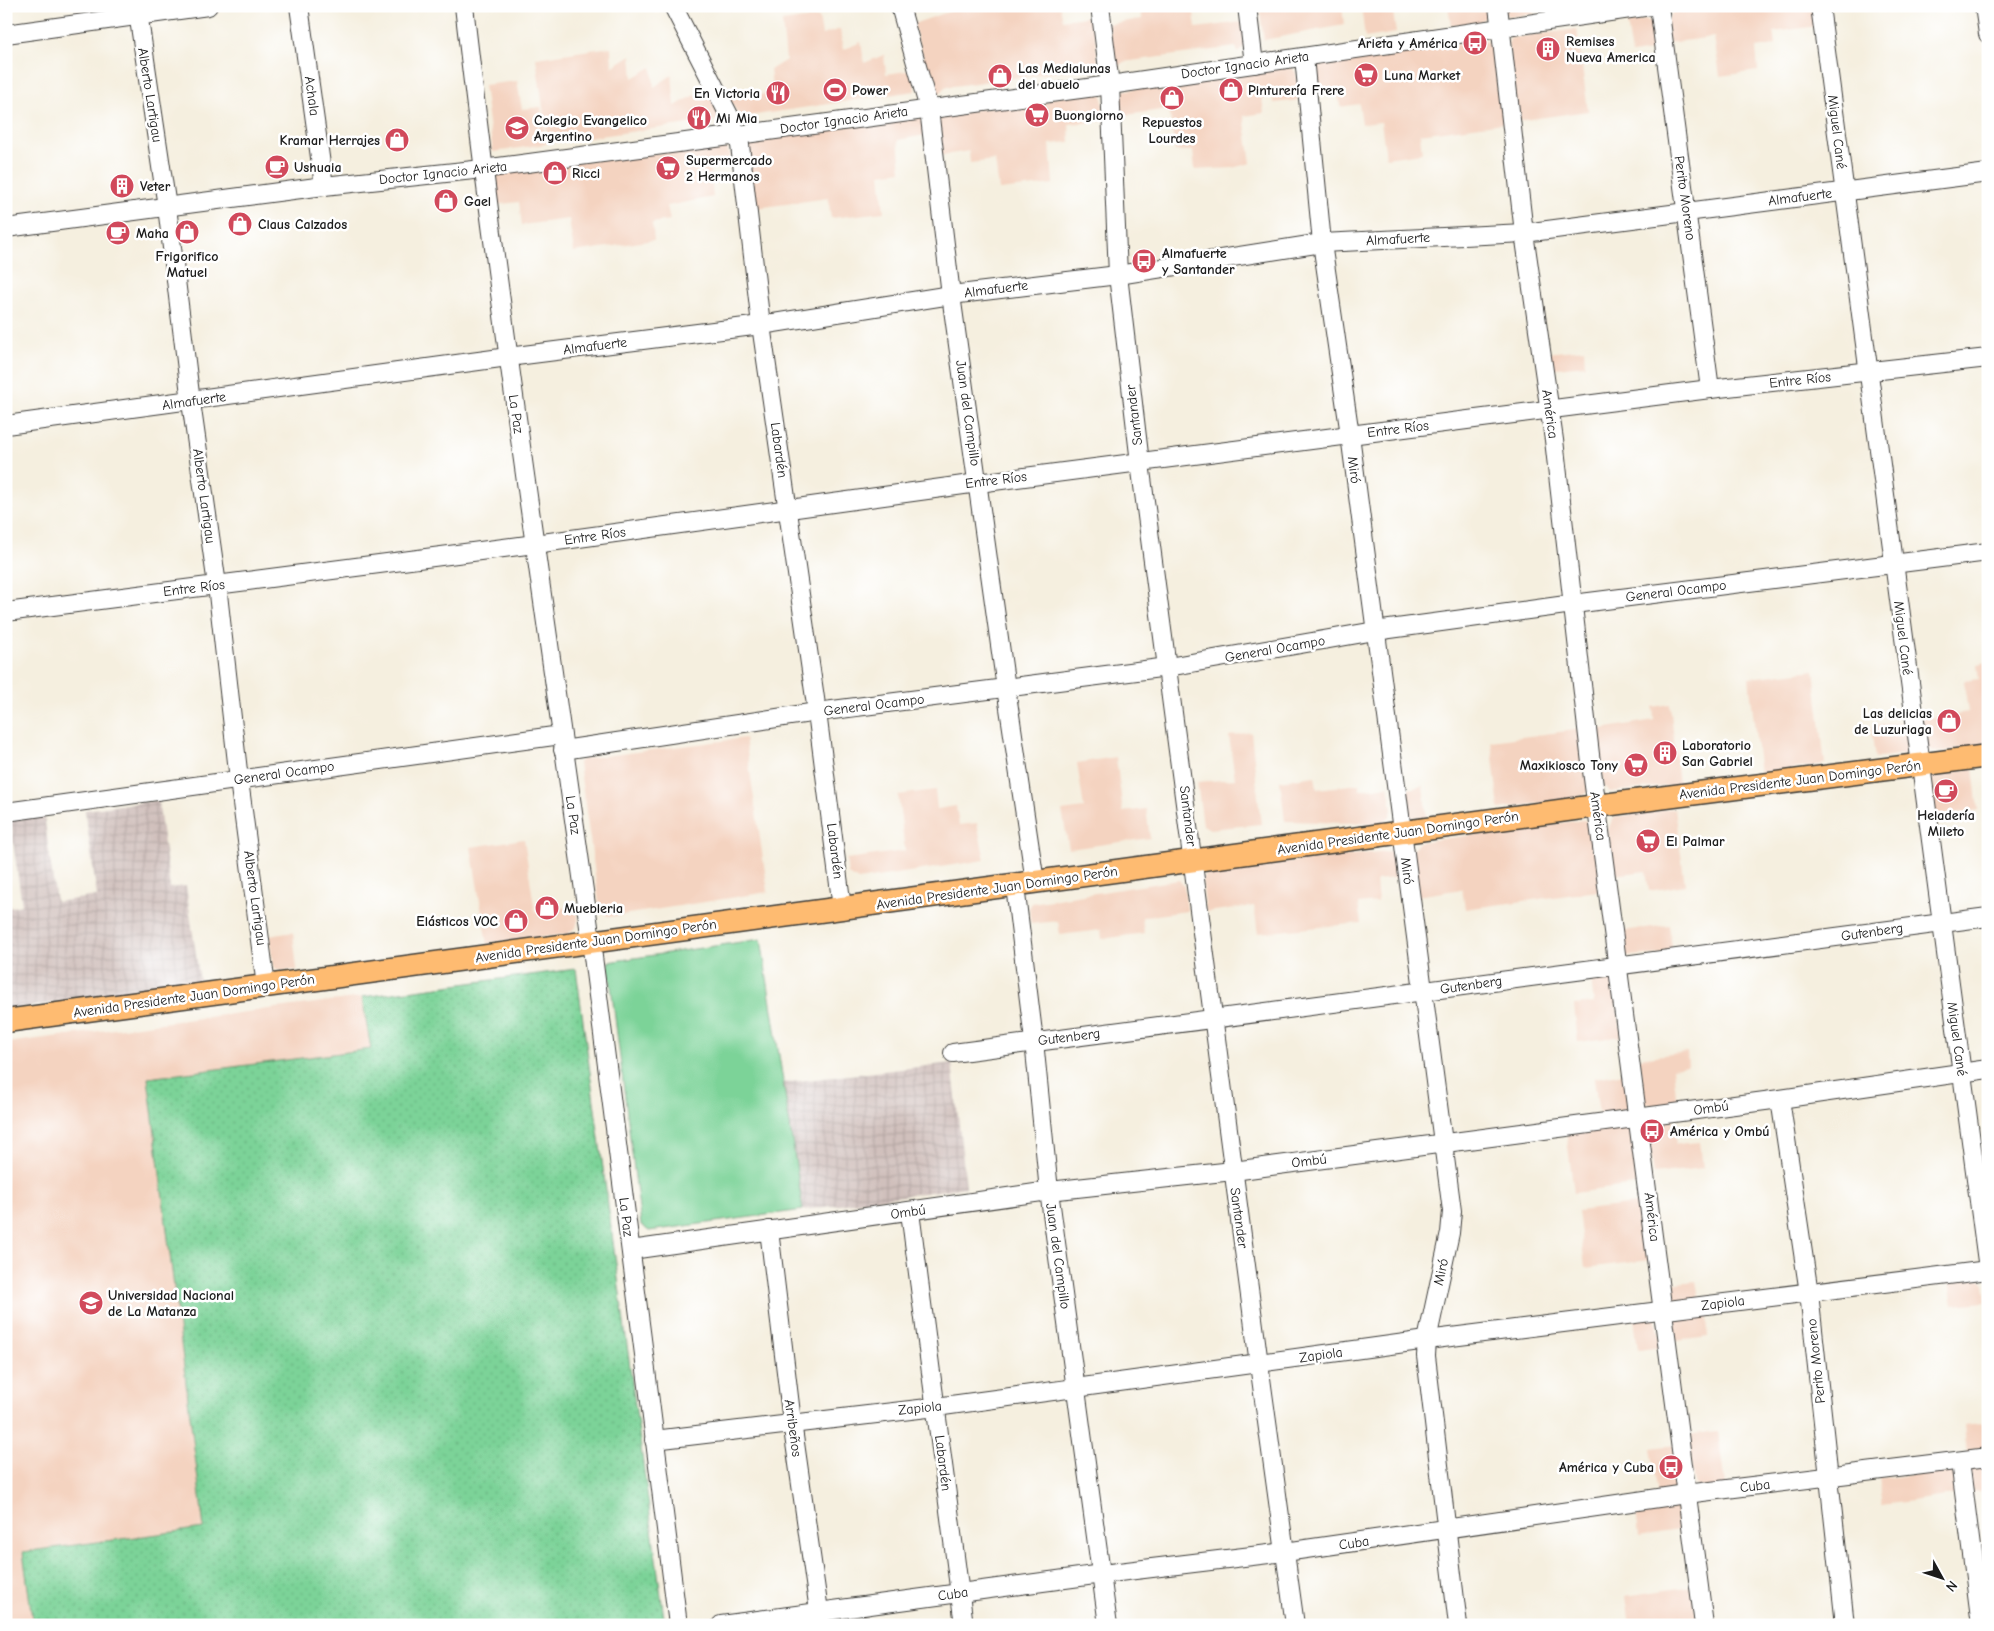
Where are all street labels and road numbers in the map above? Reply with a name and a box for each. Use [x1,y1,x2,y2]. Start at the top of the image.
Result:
street label: Alberto Lartigau [134,47,166,143]
street label: Doctor Ignacio Arieta [1180,48,1310,82]
street label: Achala [301,75,323,117]
street label: Miguel Cané [1824,94,1850,170]
street label: Doctor Ignacio Arieta [779,103,909,137]
street label: Perito Moreno [1671,155,1699,241]
street label: Doctor Ignacio Arieta [378,158,508,188]
street label: Almafuerte [1767,185,1833,209]
street label: Almafuerte [1365,229,1431,249]
street label: Almafuerte [963,277,1029,301]
street label: Almafuerte [562,334,628,358]
street label: Juan del Campillo [952,359,984,467]
street label: Entre Ríos [1768,368,1832,392]
street label: Santander [1122,383,1146,446]
street label: Almafuerte [161,388,227,414]
street label: América [1538,388,1562,440]
street label: La Paz [505,393,527,435]
street label: Entre Ríos [1366,417,1430,441]
street label: Labardén [767,421,791,479]
street label: Alberto Lartigau [189,448,219,544]
street label: Miró [1344,455,1364,485]
street label: Entre Ríos [964,468,1028,492]
street label: Entre Ríos [563,523,627,549]
street label: Entre Ríos [162,576,226,600]
street label: General Ocampo [1625,576,1727,606]
street label: Miguel Cané [1890,600,1916,676]
street label: General Ocampo [1224,632,1326,666]
street label: General Ocampo [823,690,925,720]
street label: Avenida Presidente Juan Domingo Perón [1678,757,1922,803]
street label: General Ocampo [233,758,335,788]
street label: Santander [1176,785,1200,848]
street label: América [1586,790,1610,842]
street label: La Paz [562,794,584,836]
street label: Avenida Presidente Juan Domingo Perón [1276,808,1520,858]
street label: Labardén [823,822,847,880]
street label: Alberto Lartigau [240,850,270,946]
street label: Miró [1397,856,1417,886]
street label: Avenida Presidente Juan Domingo Perón [875,863,1119,913]
street label: Avenida Presidente Juan Domingo Perón [474,916,718,966]
street label: Gutenberg [1840,919,1904,945]
street label: Avenida Presidente Juan Domingo Perón [72,971,316,1021]
street label: Gutenberg [1439,972,1503,998]
street label: Miguel Cané [1943,1001,1971,1077]
street label: Gutenberg [1037,1025,1101,1049]
street label: Ombú [1692,1097,1730,1119]
street label: Ombú [1290,1150,1328,1172]
street label: Santander [1226,1186,1252,1250]
street label: América [1641,1191,1663,1243]
street label: La Paz [615,1197,637,1237]
street label: Ombú [889,1201,927,1223]
street label: Juan del Campillo [1042,1202,1074,1310]
street label: Miró [1430,1257,1452,1287]
street label: Zapiola [1700,1292,1746,1314]
street label: Perito Moreno [1803,1318,1829,1404]
street label: Zapiola [1298,1344,1344,1366]
street label: Zapiola [897,1397,943,1419]
street label: Arribeños [781,1398,805,1458]
street label: Labardén [931,1434,955,1492]
street label: Cuba [1739,1476,1771,1496]
street label: Cuba [1338,1532,1370,1554]
street label: Cuba [937,1583,969,1605]

